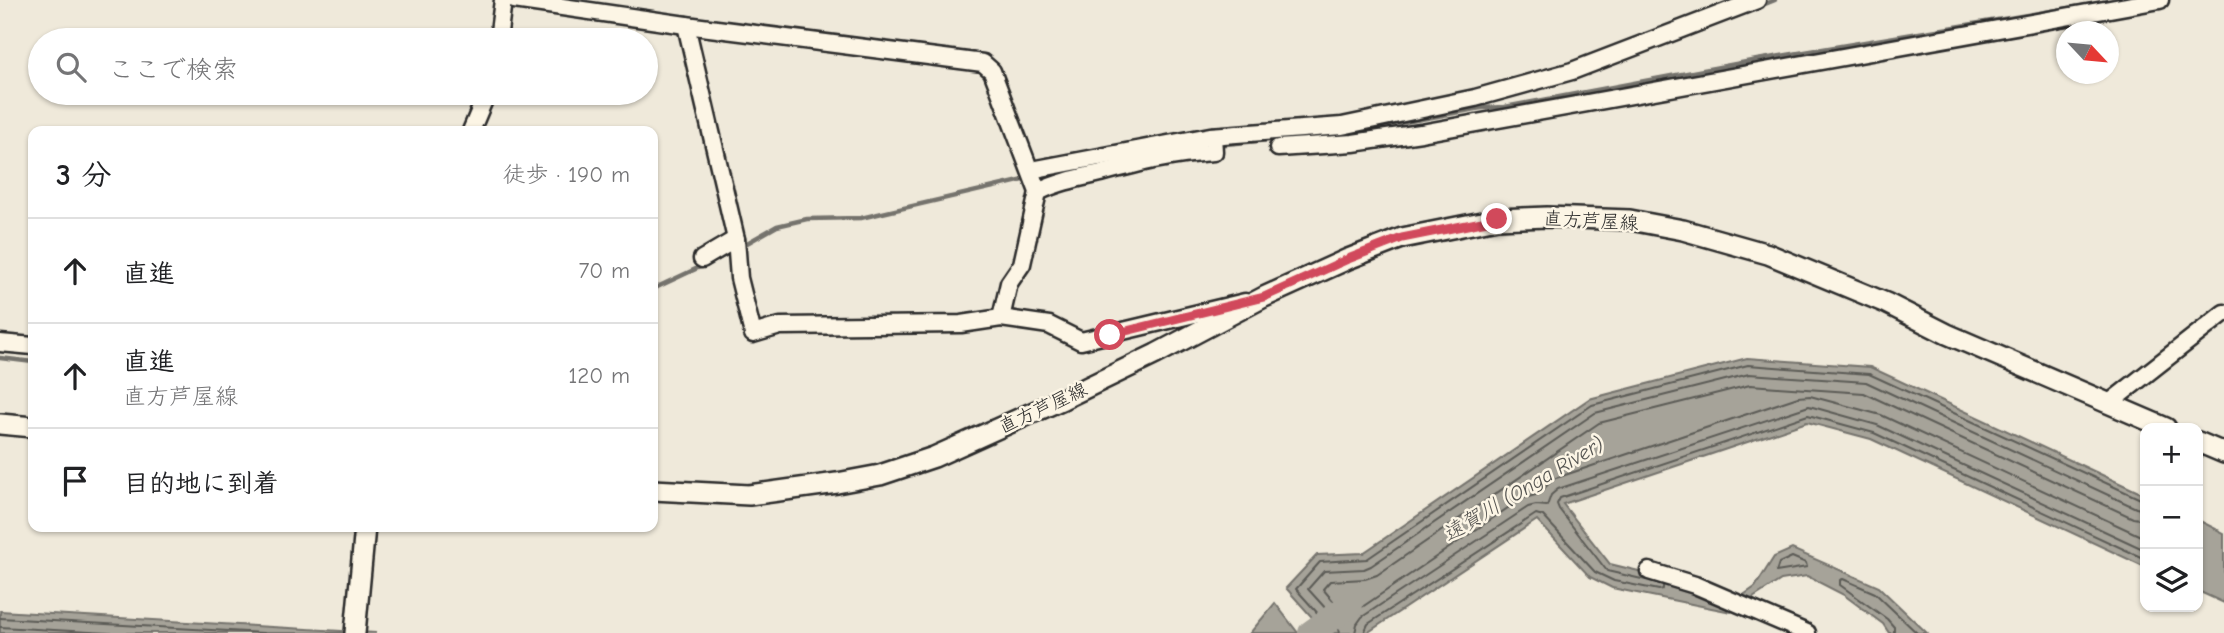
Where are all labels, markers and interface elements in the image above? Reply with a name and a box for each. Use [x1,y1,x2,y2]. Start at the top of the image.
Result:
north arrow [2056,21,2119,84]
search box [28,28,658,105]
icon: search [52,48,90,86]
text: ここで検索 [108,55,238,85]
text: 3 分 [56,158,111,193]
text: 徒歩 · 190 m [503,161,630,188]
route end [1481,203,1512,234]
street label: 直方芦屋線 [1543,208,1639,234]
icon: ahead [56,252,94,290]
text: 70 m [578,257,630,284]
text: 直進 [123,259,175,289]
route start [1094,319,1125,350]
text: 直進 [123,347,175,377]
icon: ahead [56,357,94,395]
text: 120 m [568,362,630,389]
street label: 直方芦屋線 [995,378,1091,438]
text: 直方芦屋線 [123,383,238,410]
map controls [2140,423,2203,612]
button: + [2140,423,2203,486]
water label: 遠賀川 (Onga River) [1438,432,1608,546]
icon: arrive [56,462,94,500]
text: 目的地に到着 [123,469,279,499]
button: − [2140,486,2203,549]
button: layers [2140,549,2203,612]

